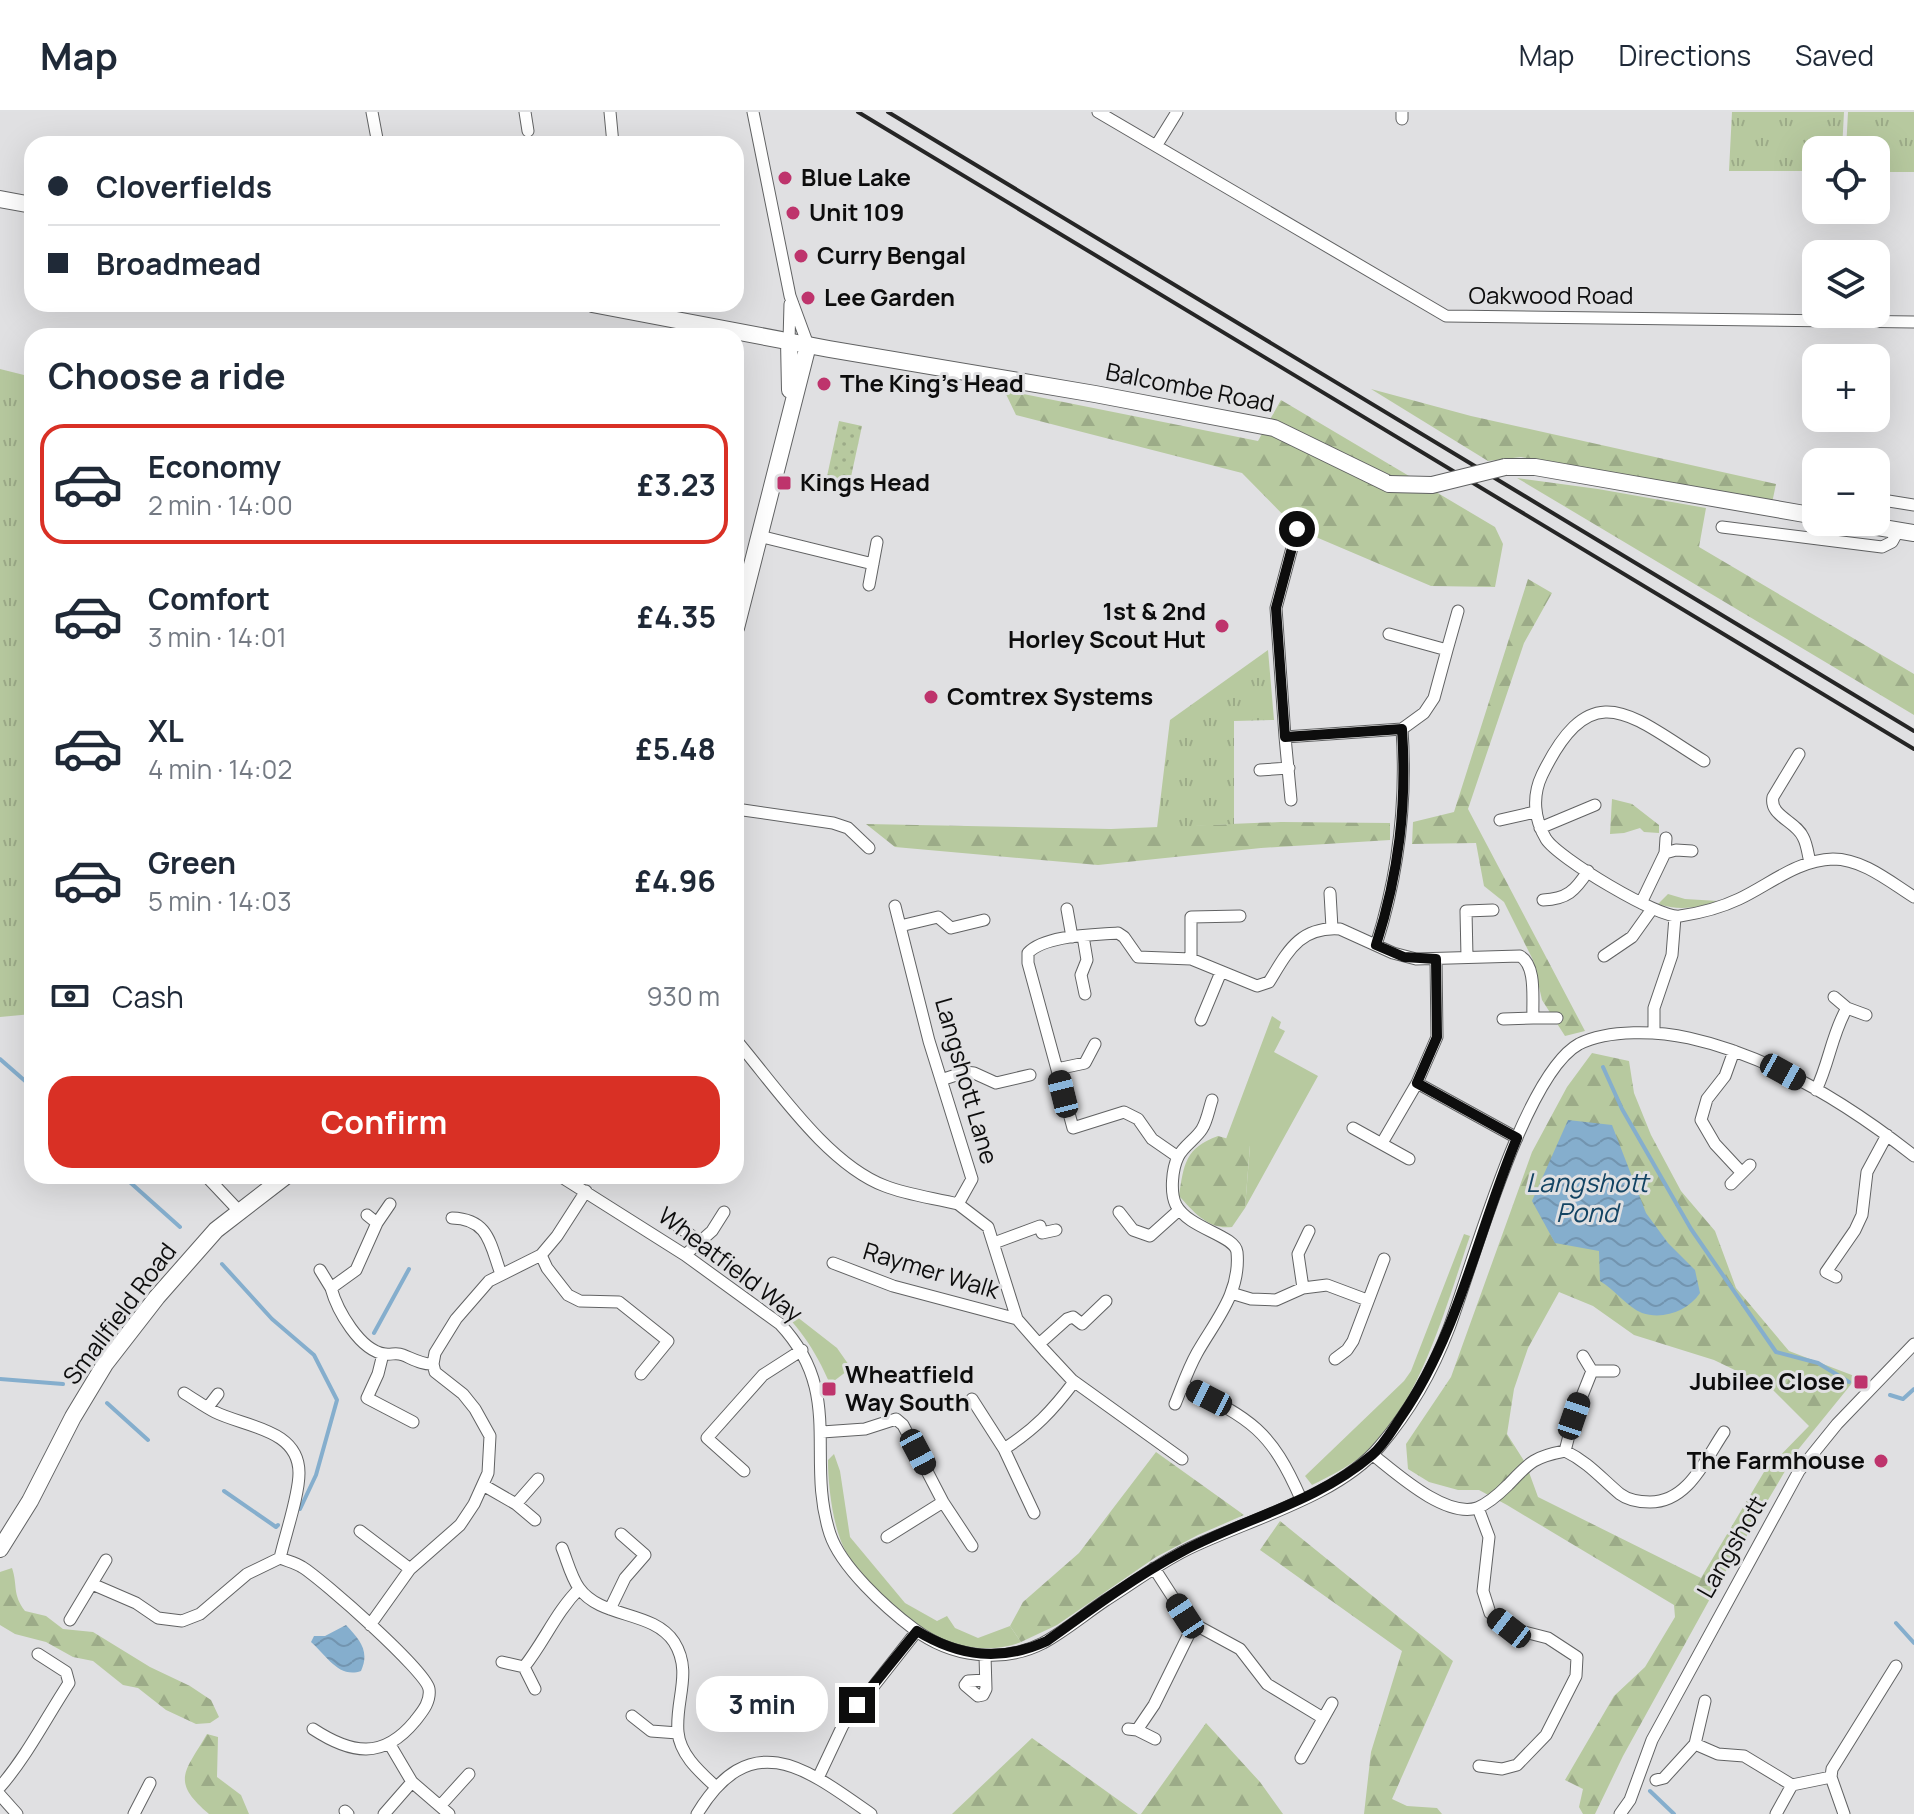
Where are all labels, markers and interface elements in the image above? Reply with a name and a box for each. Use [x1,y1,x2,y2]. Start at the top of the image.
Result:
text: Map [40,29,118,81]
text: Map [1519,36,1574,74]
text: Directions [1618,36,1751,74]
text: Saved [1795,36,1874,74]
map controls [1802,136,1890,536]
button: locate [1802,136,1890,224]
place label: Blue Lake [801,160,911,193]
text: Cloverfields [96,166,272,207]
marker: Blue Lake [776,169,794,187]
place label: Unit 109 [809,195,904,228]
marker: Unit 109 [784,204,802,222]
place label: Curry Bengal [817,238,966,271]
button: layers [1802,240,1890,328]
text: Broadmead [96,243,261,284]
marker: Curry Bengal [792,247,810,265]
street label: Oakwood Road [1469,278,1633,311]
place label: Lee Garden [824,280,955,313]
marker: Lee Garden [799,289,817,307]
button: + [1802,344,1890,432]
text: Choose a ride [48,351,286,400]
street label: Balcombe Road [1103,354,1277,419]
place label: The King's Head [840,366,1024,399]
marker: The King's Head [815,375,833,393]
text: Economy [148,446,281,487]
icon: car [52,448,124,520]
button: − [1802,448,1890,536]
text: £3.23 [637,464,716,505]
place label: Kings Head [800,465,930,498]
marker: Kings Head [775,474,793,492]
text: 2 min · 14:00 [148,487,293,523]
route start [1279,511,1315,547]
text: Comfort [148,578,270,619]
icon: car [52,580,124,652]
place label: 1st & 2nd Horley Scout Hut [1008,594,1206,655]
text: £4.35 [637,596,716,637]
marker: 1st & 2nd Horley Scout Hut [1213,617,1231,635]
text: 3 min · 14:01 [148,619,287,655]
place label: Comtrex Systems [947,679,1153,712]
marker: Comtrex Systems [922,688,940,706]
text: XL [148,710,184,751]
icon: car [52,712,124,784]
text: £5.48 [636,728,716,769]
text: 4 min · 14:02 [148,751,292,787]
text: Green [148,842,236,883]
icon: car [52,844,124,916]
text: £4.96 [635,860,716,901]
text: 5 min · 14:03 [148,883,292,919]
icon: cash [48,974,92,1018]
text: Cash [112,976,184,1017]
text: 930 m [646,978,720,1014]
street label: Langshott Lane [928,994,1007,1168]
car [1756,1050,1810,1094]
car [1046,1068,1080,1120]
button: Confirm [48,1076,720,1168]
water label: Langshott Pond [1526,1164,1651,1230]
street label: Wheatfield Way [652,1199,810,1329]
street label: Raymer Walk [859,1233,1004,1306]
street label: Smallfield Road [55,1235,183,1391]
place label: Wheatfield Way South [845,1357,974,1418]
place label: Jubilee Close [1690,1364,1845,1397]
marker: Jubilee Close [1852,1373,1870,1391]
car [1182,1376,1236,1420]
marker: Wheatfield Way South [820,1380,838,1398]
car [1555,1389,1593,1443]
car [896,1425,940,1479]
place label: The Farmhouse [1687,1443,1865,1476]
marker: The Farmhouse [1872,1452,1890,1470]
street label: Langshott [1688,1489,1773,1603]
car [1162,1589,1208,1643]
car [1483,1604,1535,1652]
callout: 3 min [697,1677,829,1733]
text: 3 min [728,1686,796,1722]
route end [839,1687,875,1723]

